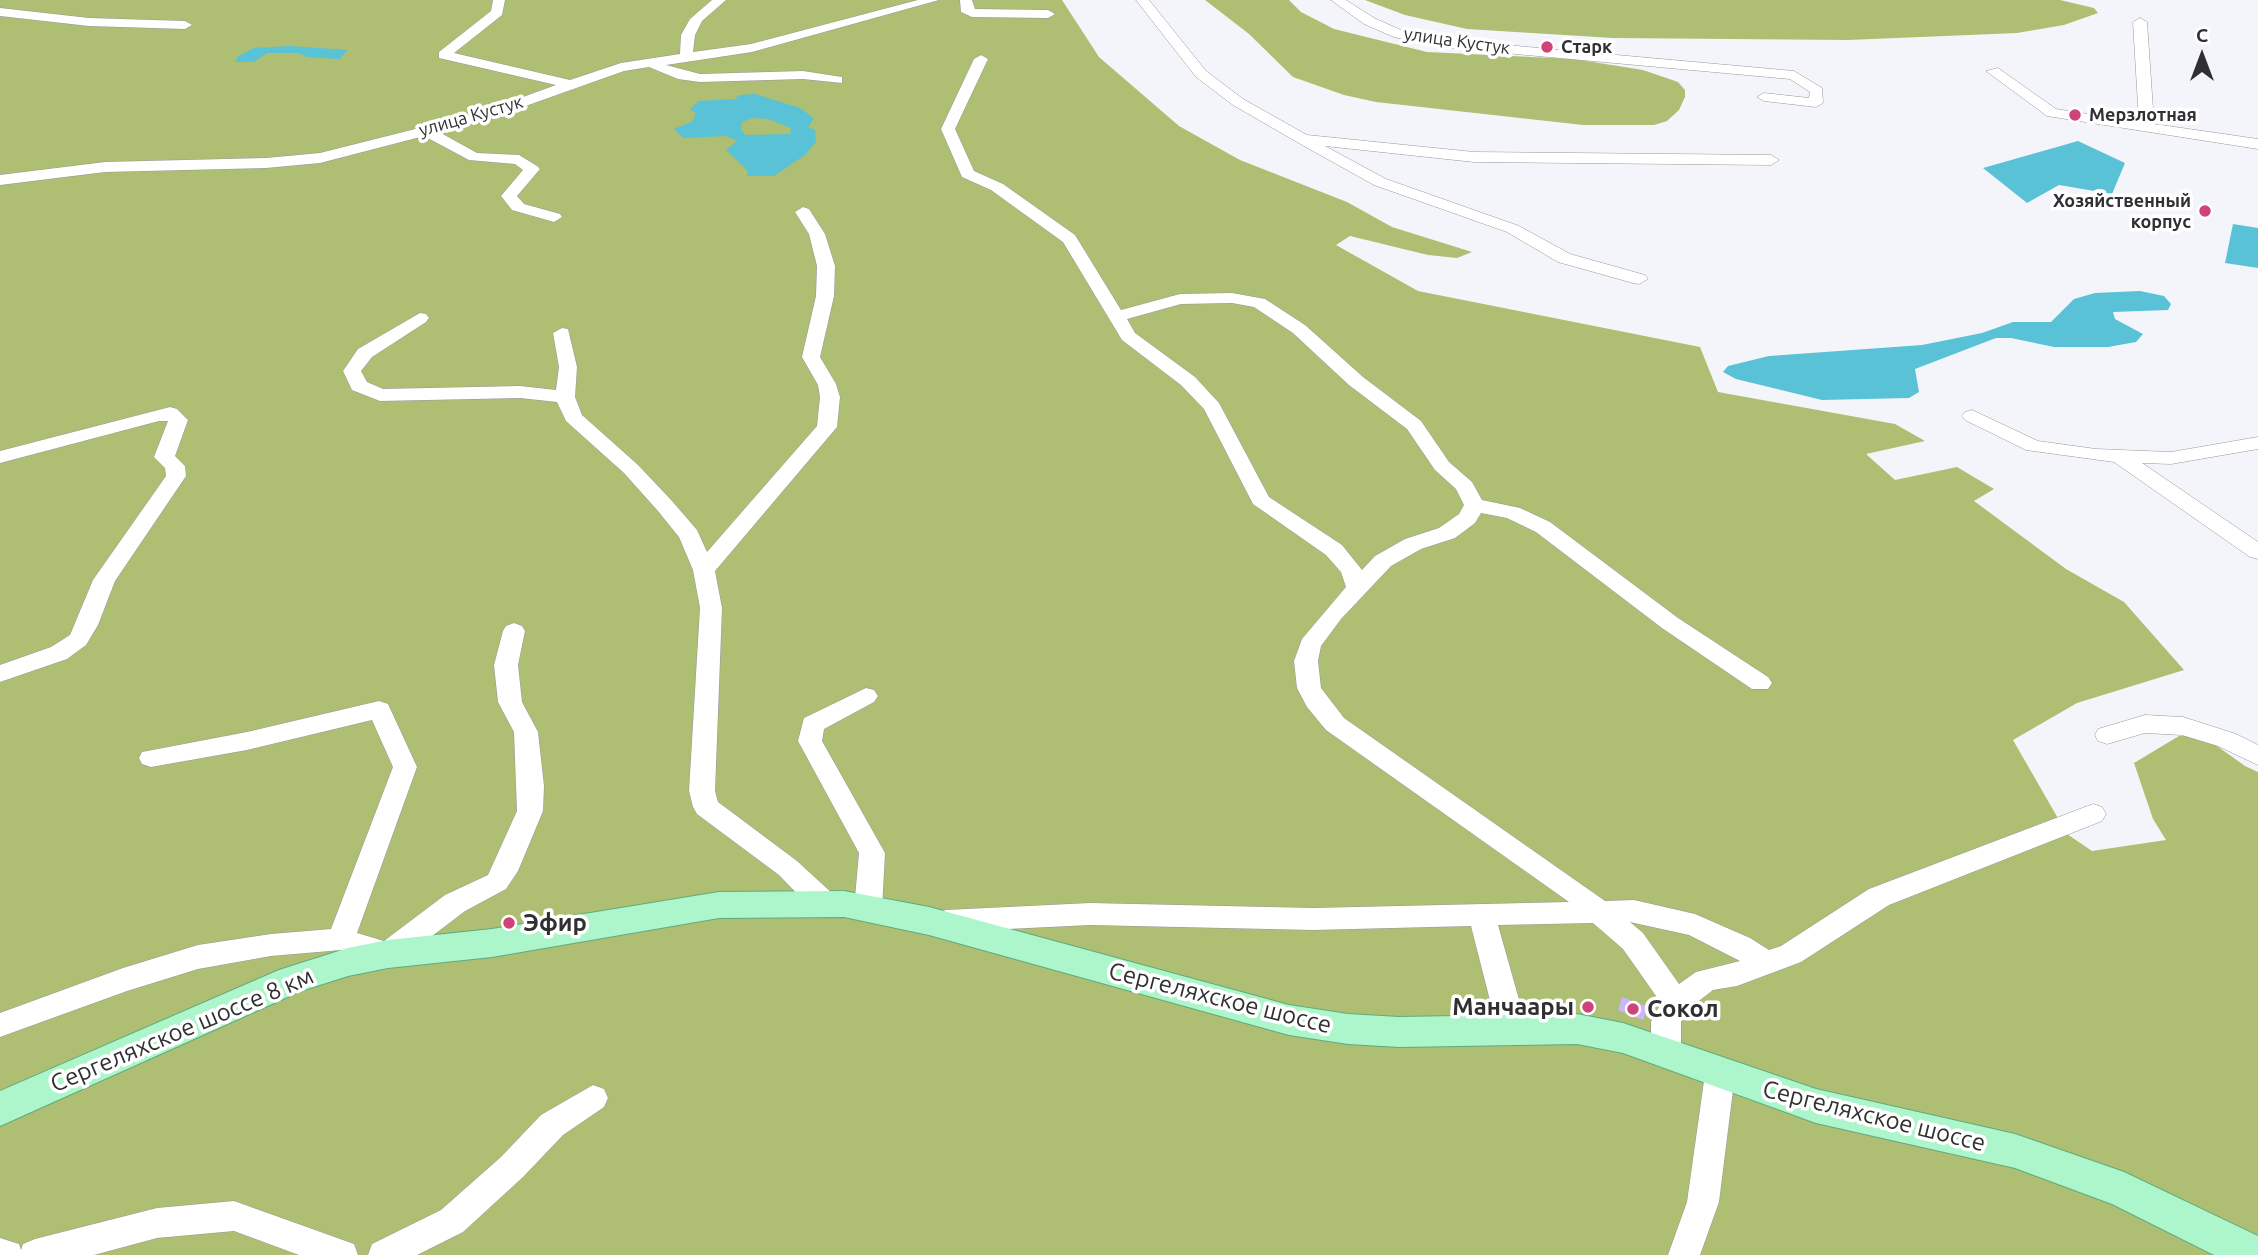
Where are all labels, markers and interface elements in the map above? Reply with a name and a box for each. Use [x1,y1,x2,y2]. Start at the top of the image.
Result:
north arrow [2167,21,2237,91]
street label: улица Кустук [1402,23,1512,59]
text: С [2196,24,2208,46]
place label: Старк [1561,36,1612,58]
marker: Старк [1539,39,1555,55]
street label: улица Кустук [416,91,526,141]
place label: Мерзлотная [2089,104,2197,126]
marker: Мерзлотная [2067,107,2083,123]
place label: Хозяйственный корпус [2053,190,2191,232]
marker: Хозяйственный корпус [2197,203,2213,219]
place label: Эфир [523,909,587,937]
marker: Эфир [501,915,517,931]
street label: Сергеляхское шоссе [1106,956,1334,1040]
street label: Сергеляхское шоссе 8 км [46,961,318,1099]
place label: Манчаары [1452,993,1574,1021]
place label: Сокол [1647,995,1719,1023]
marker: Манчаары [1580,999,1596,1015]
marker: Сокол [1625,1001,1641,1017]
street label: Сергеляхское шоссе [1760,1074,1988,1158]

